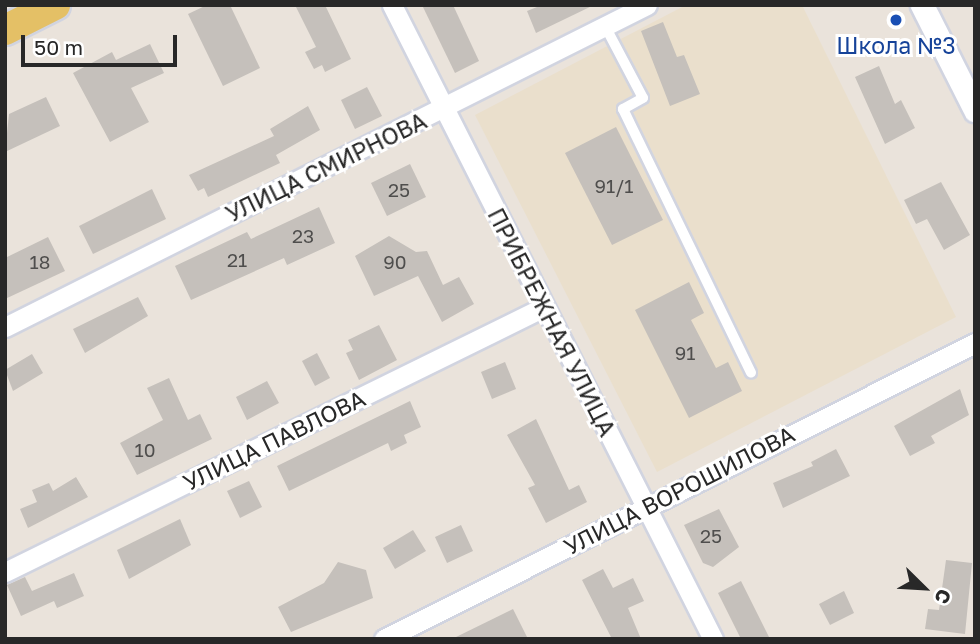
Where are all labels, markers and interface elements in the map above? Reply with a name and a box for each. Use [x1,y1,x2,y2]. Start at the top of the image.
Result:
marker: Школа №3 [888,12,904,28]
scale bar [24,21,180,65]
place label: Школа №3 [836,31,956,59]
text: 50 m [34,34,83,60]
street label: УЛИЦА СМИРНОВА [221,106,431,228]
house number: 91/1 [594,175,634,197]
house number: 25 [388,179,410,201]
street label: ПРИБРЕЖНАЯ УЛИЦА [482,203,622,441]
house number: 23 [292,225,314,247]
house number: 21 [227,249,247,271]
house number: 18 [30,251,50,273]
house number: 90 [383,251,407,273]
house number: 91 [675,342,695,364]
street label: УЛИЦА ПАВЛОВА [178,384,370,496]
street label: УЛИЦА ВОРОШИЛОВА [559,420,799,560]
house number: 10 [135,439,155,461]
house number: 25 [700,525,722,547]
north arrow [889,553,959,623]
text: С [930,586,957,608]

